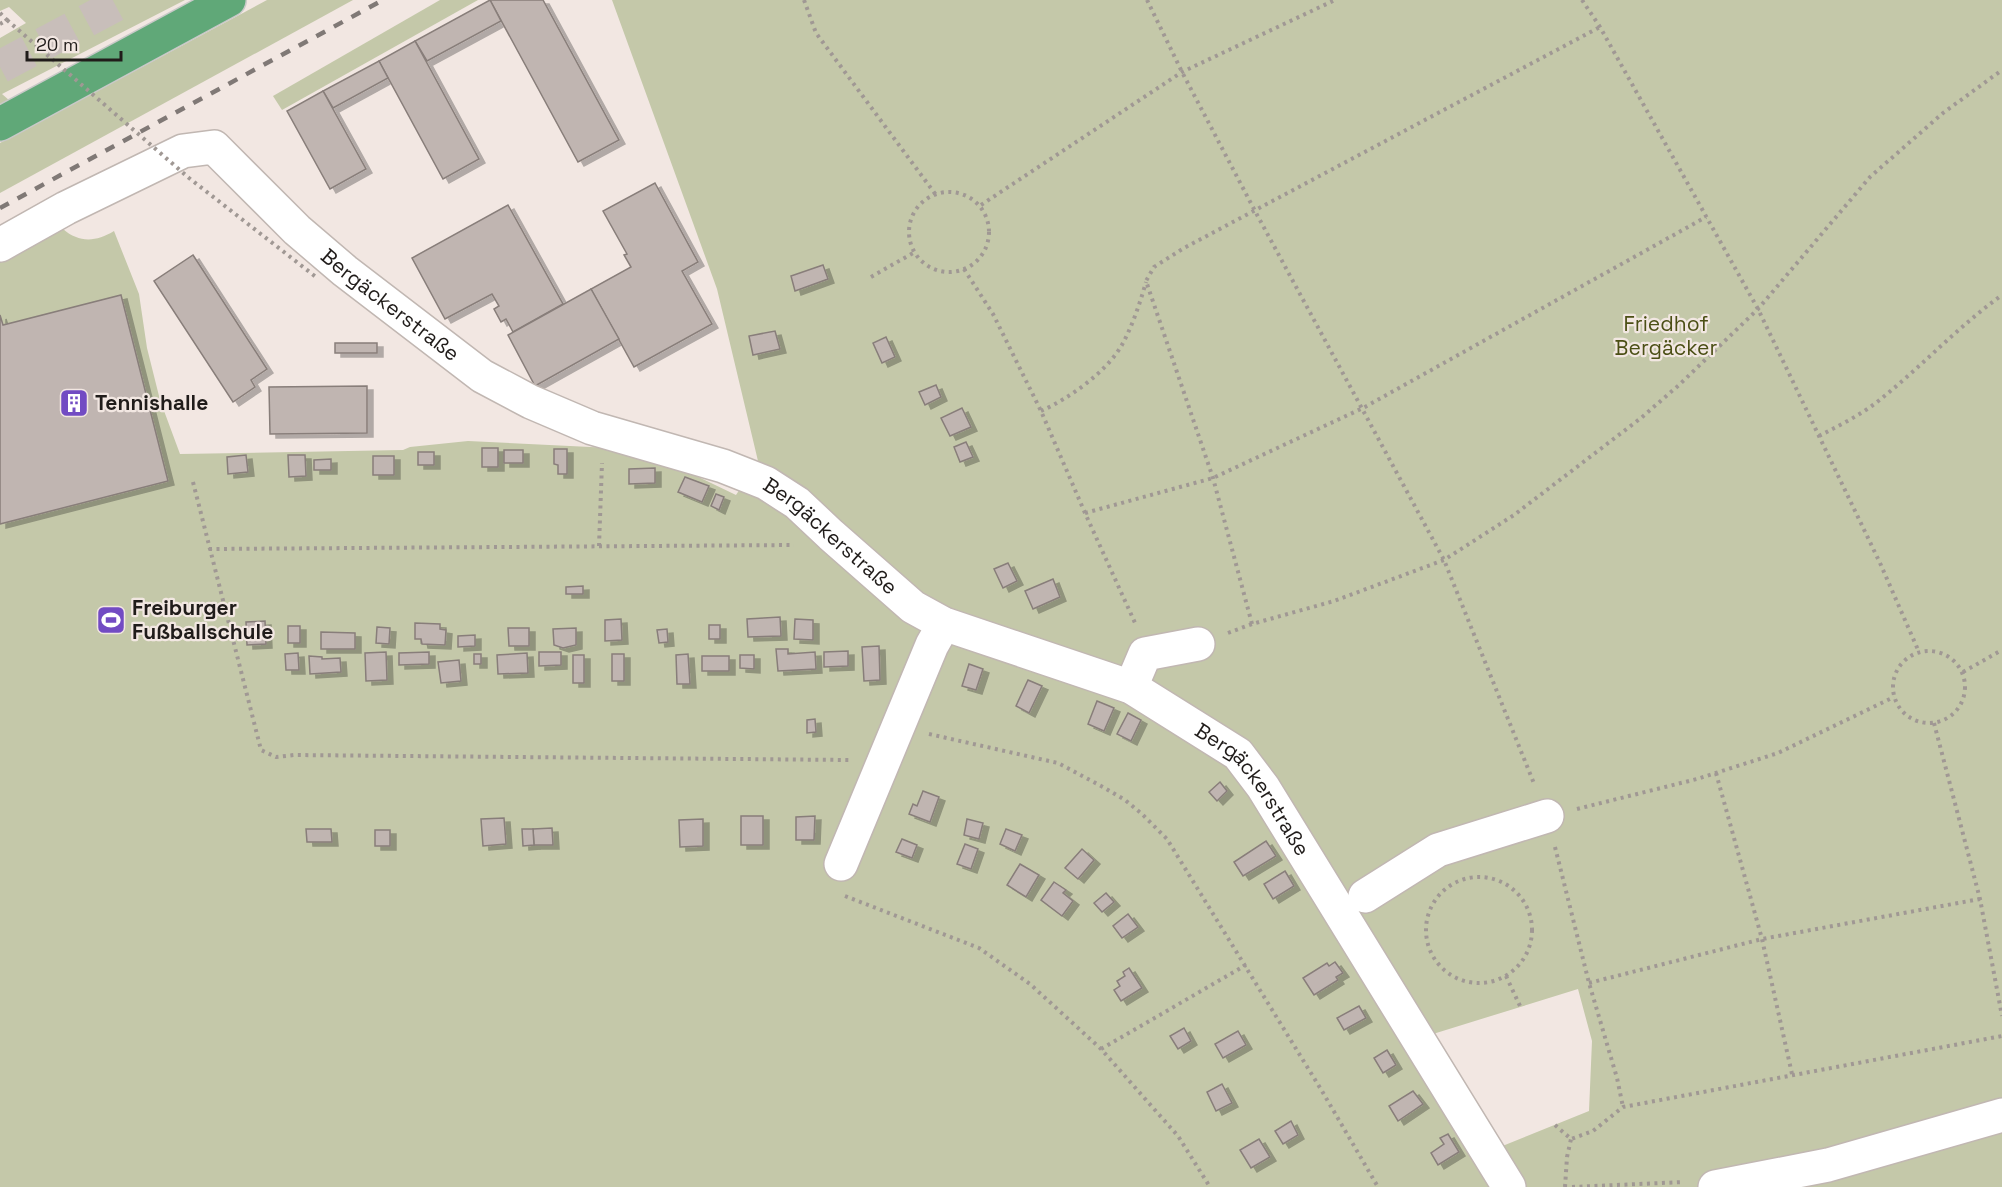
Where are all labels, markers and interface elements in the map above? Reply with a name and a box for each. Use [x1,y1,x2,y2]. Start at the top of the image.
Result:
scale bar [27,24,122,62]
text: 20 m [36,33,79,56]
street label: Bergäckerstraße [315,242,465,367]
park label: Friedhof Bergäcker [1615,310,1717,361]
building icon: Tennishalle [58,387,90,419]
place label: Tennishalle [95,389,208,416]
street label: Bergäckerstraße [758,471,903,600]
place label: Freiburger Fußballschule [132,594,273,645]
sports icon: Freiburger Fußballschule [95,604,127,636]
street label: Bergäckerstraße [1190,716,1316,861]

